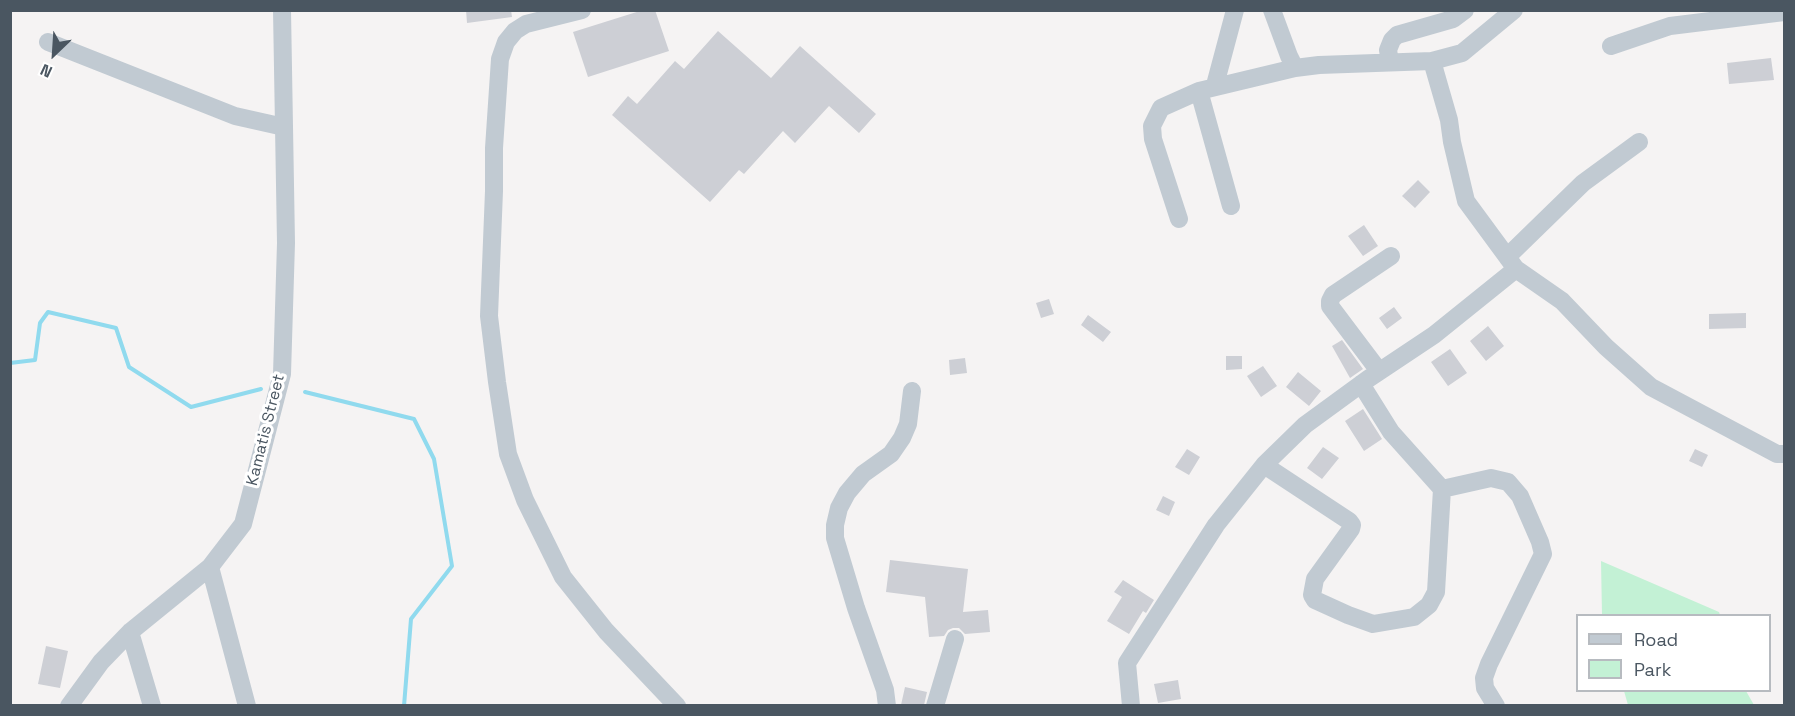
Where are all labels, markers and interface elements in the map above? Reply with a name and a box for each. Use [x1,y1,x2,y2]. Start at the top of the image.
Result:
north arrow [24,24,84,84]
text: N [37,59,55,83]
street label: Kamatis Street [243,372,289,488]
legend [1576,614,1771,692]
text: Road [1634,628,1678,651]
text: Park [1634,658,1671,681]

